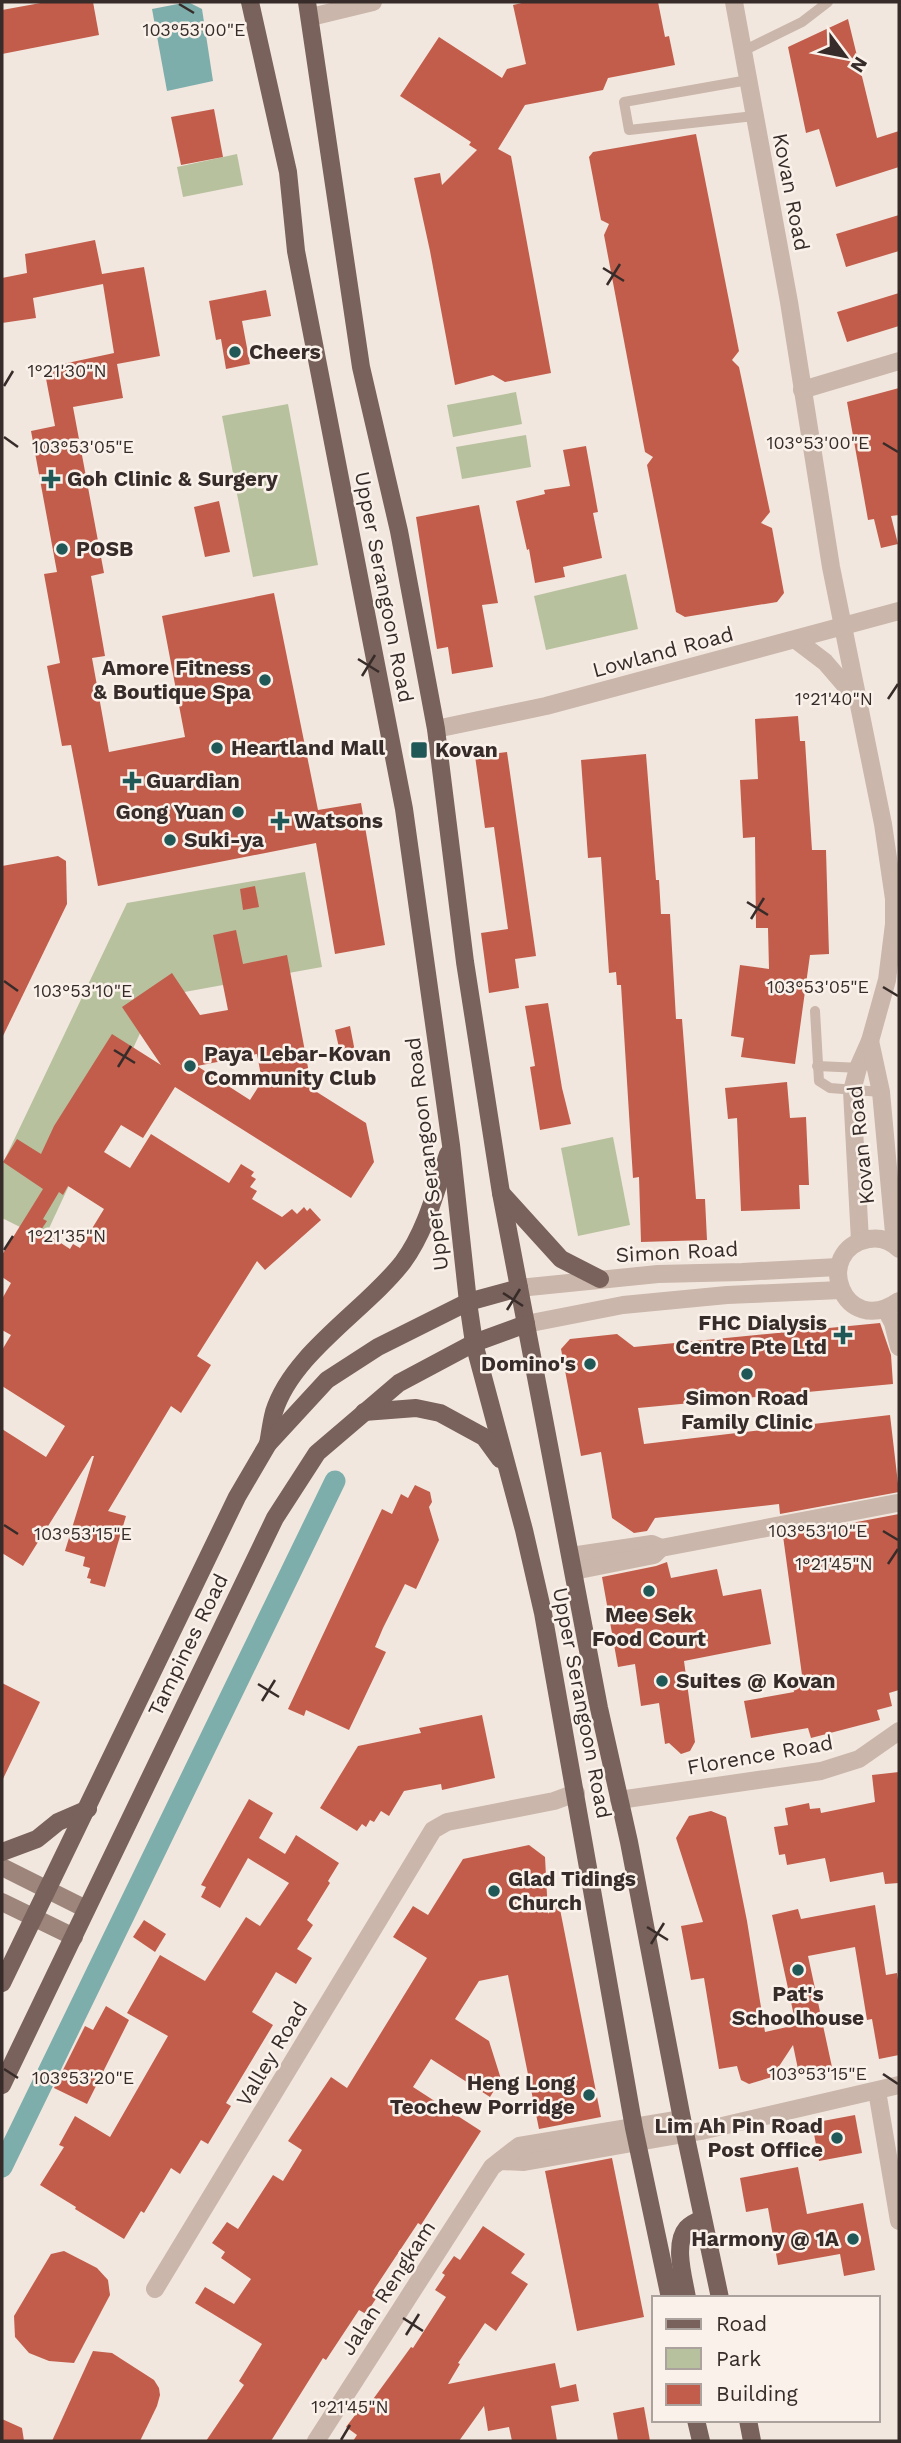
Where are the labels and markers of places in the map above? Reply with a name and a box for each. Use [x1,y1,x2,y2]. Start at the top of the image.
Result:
place label: Cheers [249,339,321,364]
marker: Cheers [227,344,243,360]
place label: Goh Clinic & Surgery [67,466,278,491]
marker: Goh Clinic & Surgery [41,469,61,489]
place label: POSB [76,536,133,561]
marker: POSB [54,541,70,557]
place label: Amore Fitness & Boutique Spa [93,655,252,704]
marker: Amore Fitness & Boutique Spa [257,672,273,688]
place label: Heartland Mall [231,735,385,760]
place label: Kovan [435,737,498,762]
marker: Heartland Mall [209,740,225,756]
marker: Kovan [409,740,429,760]
place label: Guardian [146,768,240,793]
marker: Guardian [124,773,140,789]
place label: Gong Yuan [116,799,224,824]
marker: Gong Yuan [230,804,246,820]
place label: Watsons [294,808,383,833]
marker: Watsons [272,813,288,829]
place label: Suki-ya [184,827,265,852]
marker: Suki-ya [162,832,178,848]
place label: Paya Lebar-Kovan Community Club [204,1041,391,1090]
marker: Paya Lebar-Kovan Community Club [182,1058,198,1074]
place label: FHC Dialysis Centre Pte Ltd [675,1310,827,1359]
marker: FHC Dialysis Centre Pte Ltd [833,1325,853,1345]
place label: Domino's [481,1351,576,1376]
marker: Domino's [582,1356,598,1372]
marker: Simon Road Family Clinic [739,1366,755,1382]
place label: Simon Road Family Clinic [681,1385,813,1434]
marker: Mee Sek Food Court [641,1583,657,1599]
place label: Mee Sek Food Court [592,1602,706,1651]
place label: Suites @ Kovan [676,1668,836,1693]
marker: Suites @ Kovan [654,1673,670,1689]
place label: Glad Tidings Church [508,1866,636,1915]
marker: Glad Tidings Church [486,1883,502,1899]
marker: Pat's Schoolhouse [790,1962,806,1978]
place label: Pat's Schoolhouse [732,1981,864,2030]
place label: Heng Long Teochew Porridge [390,2070,575,2119]
marker: Heng Long Teochew Porridge [581,2087,597,2103]
place label: Lim Ah Pin Road Post Office [654,2113,823,2162]
marker: Lim Ah Pin Road Post Office [829,2130,845,2146]
place label: Harmony @ 1A [691,2226,840,2251]
marker: Harmony @ 1A [845,2231,861,2247]

